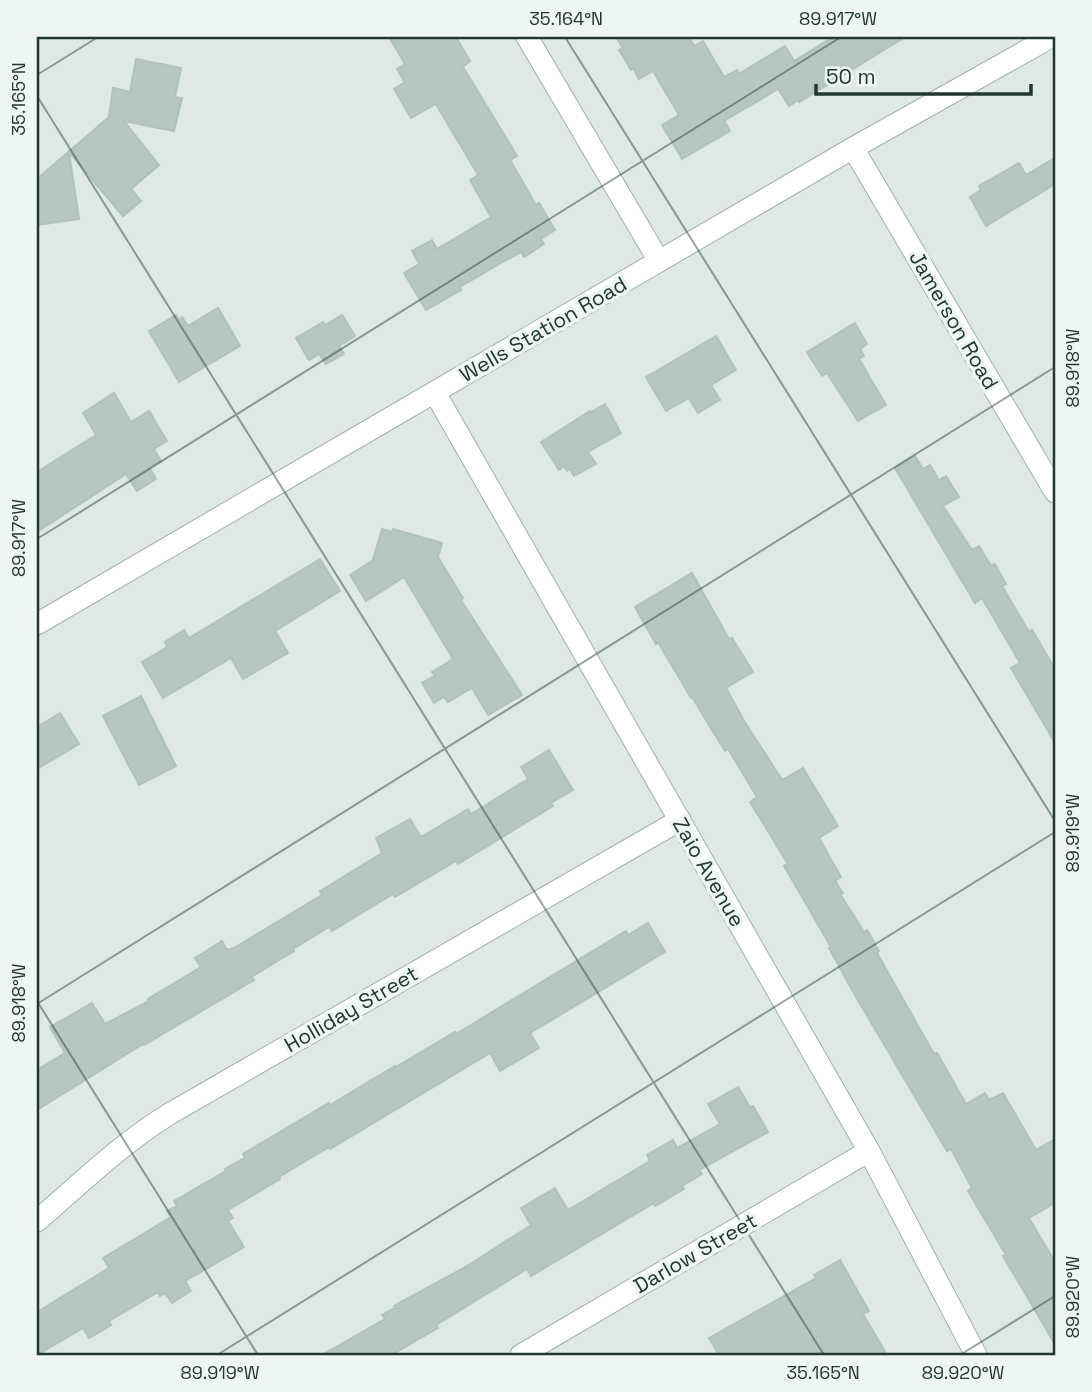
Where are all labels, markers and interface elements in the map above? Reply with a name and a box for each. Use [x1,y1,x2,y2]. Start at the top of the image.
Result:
text: 35.164°N [529,7,603,30]
text: 89.917°W [799,7,877,30]
scale bar [816,52,1031,96]
text: 35.165°N [7,62,30,136]
text: 50 m [826,63,876,90]
street label: Jamerson Road [903,246,1005,394]
street label: Wells Station Road [455,270,631,388]
text: 89.918°W [1061,328,1084,407]
text: 89.917°W [7,499,30,577]
text: 89.919°W [1061,793,1084,872]
street label: Zaio Avenue [667,813,751,931]
street label: Holliday Street [279,960,423,1058]
text: 89.918°W [7,963,30,1042]
street label: Darlow Street [628,1207,762,1299]
text: 89.920°W [1061,1255,1084,1338]
text: 89.919°W [181,1361,260,1384]
text: 35.165°N [786,1361,860,1384]
text: 89.920°W [922,1361,1005,1384]

